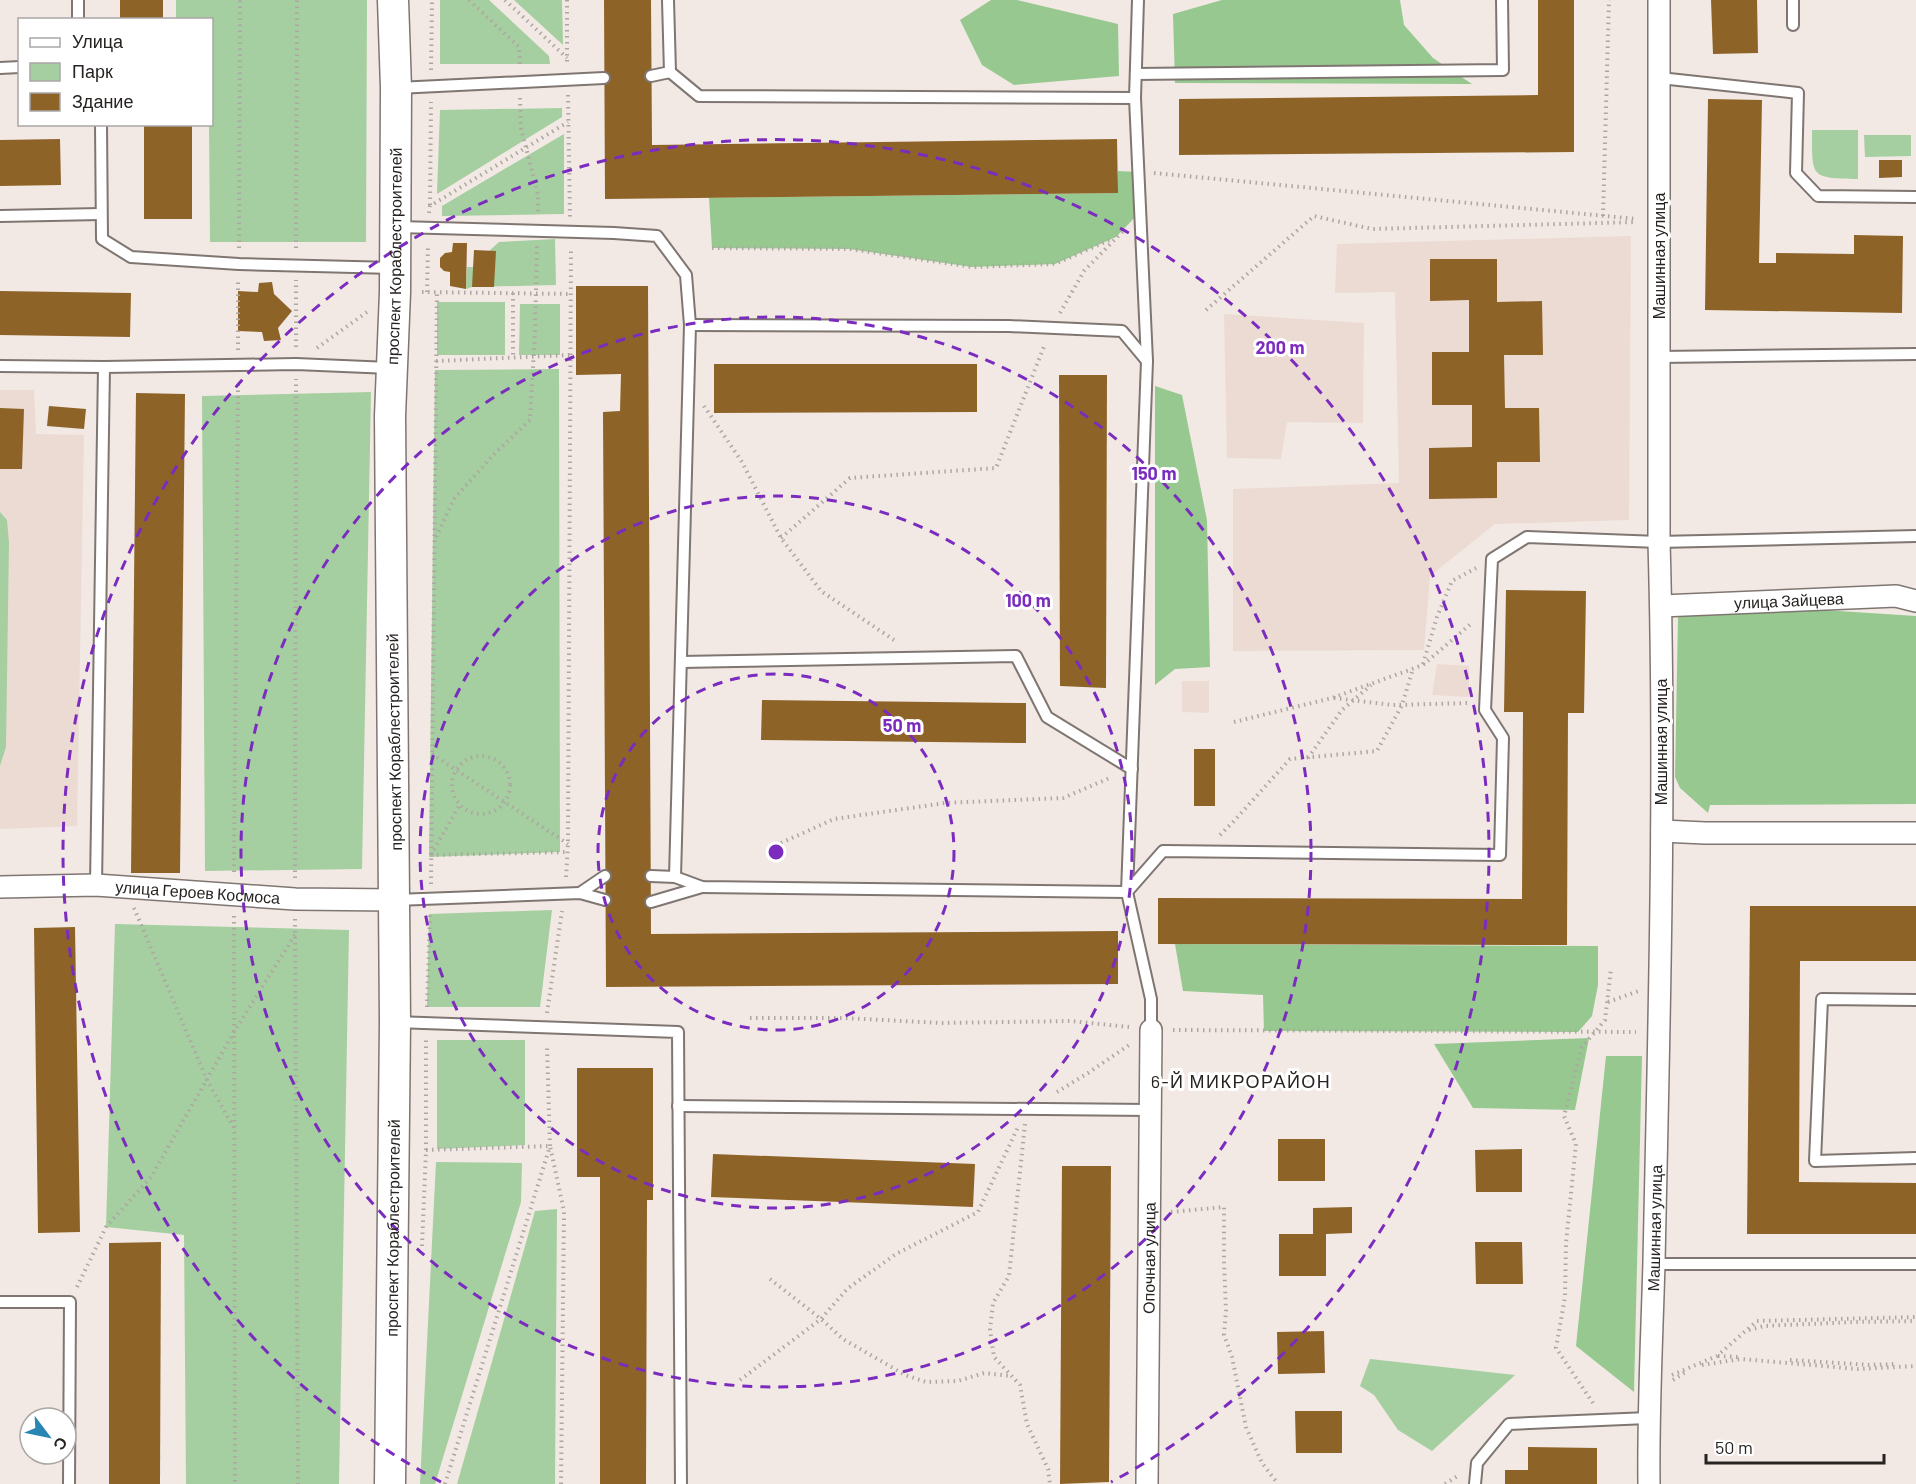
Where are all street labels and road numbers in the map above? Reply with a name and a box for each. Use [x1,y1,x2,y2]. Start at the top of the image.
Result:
street label: проспект Кораблестроителей [382,147,405,365]
street label: Машинная улица [1649,193,1668,319]
street label: улица Зайцева [1734,588,1844,612]
street label: проспект Кораблестроителей [382,633,405,851]
street label: Машинная улица [1651,679,1670,805]
street label: улица Героев Космоса [115,876,281,907]
street label: проспект Кораблестроителей [382,1119,403,1337]
street label: Машинная улица [1643,1164,1665,1292]
street label: Опочная улица [1138,1202,1158,1314]

